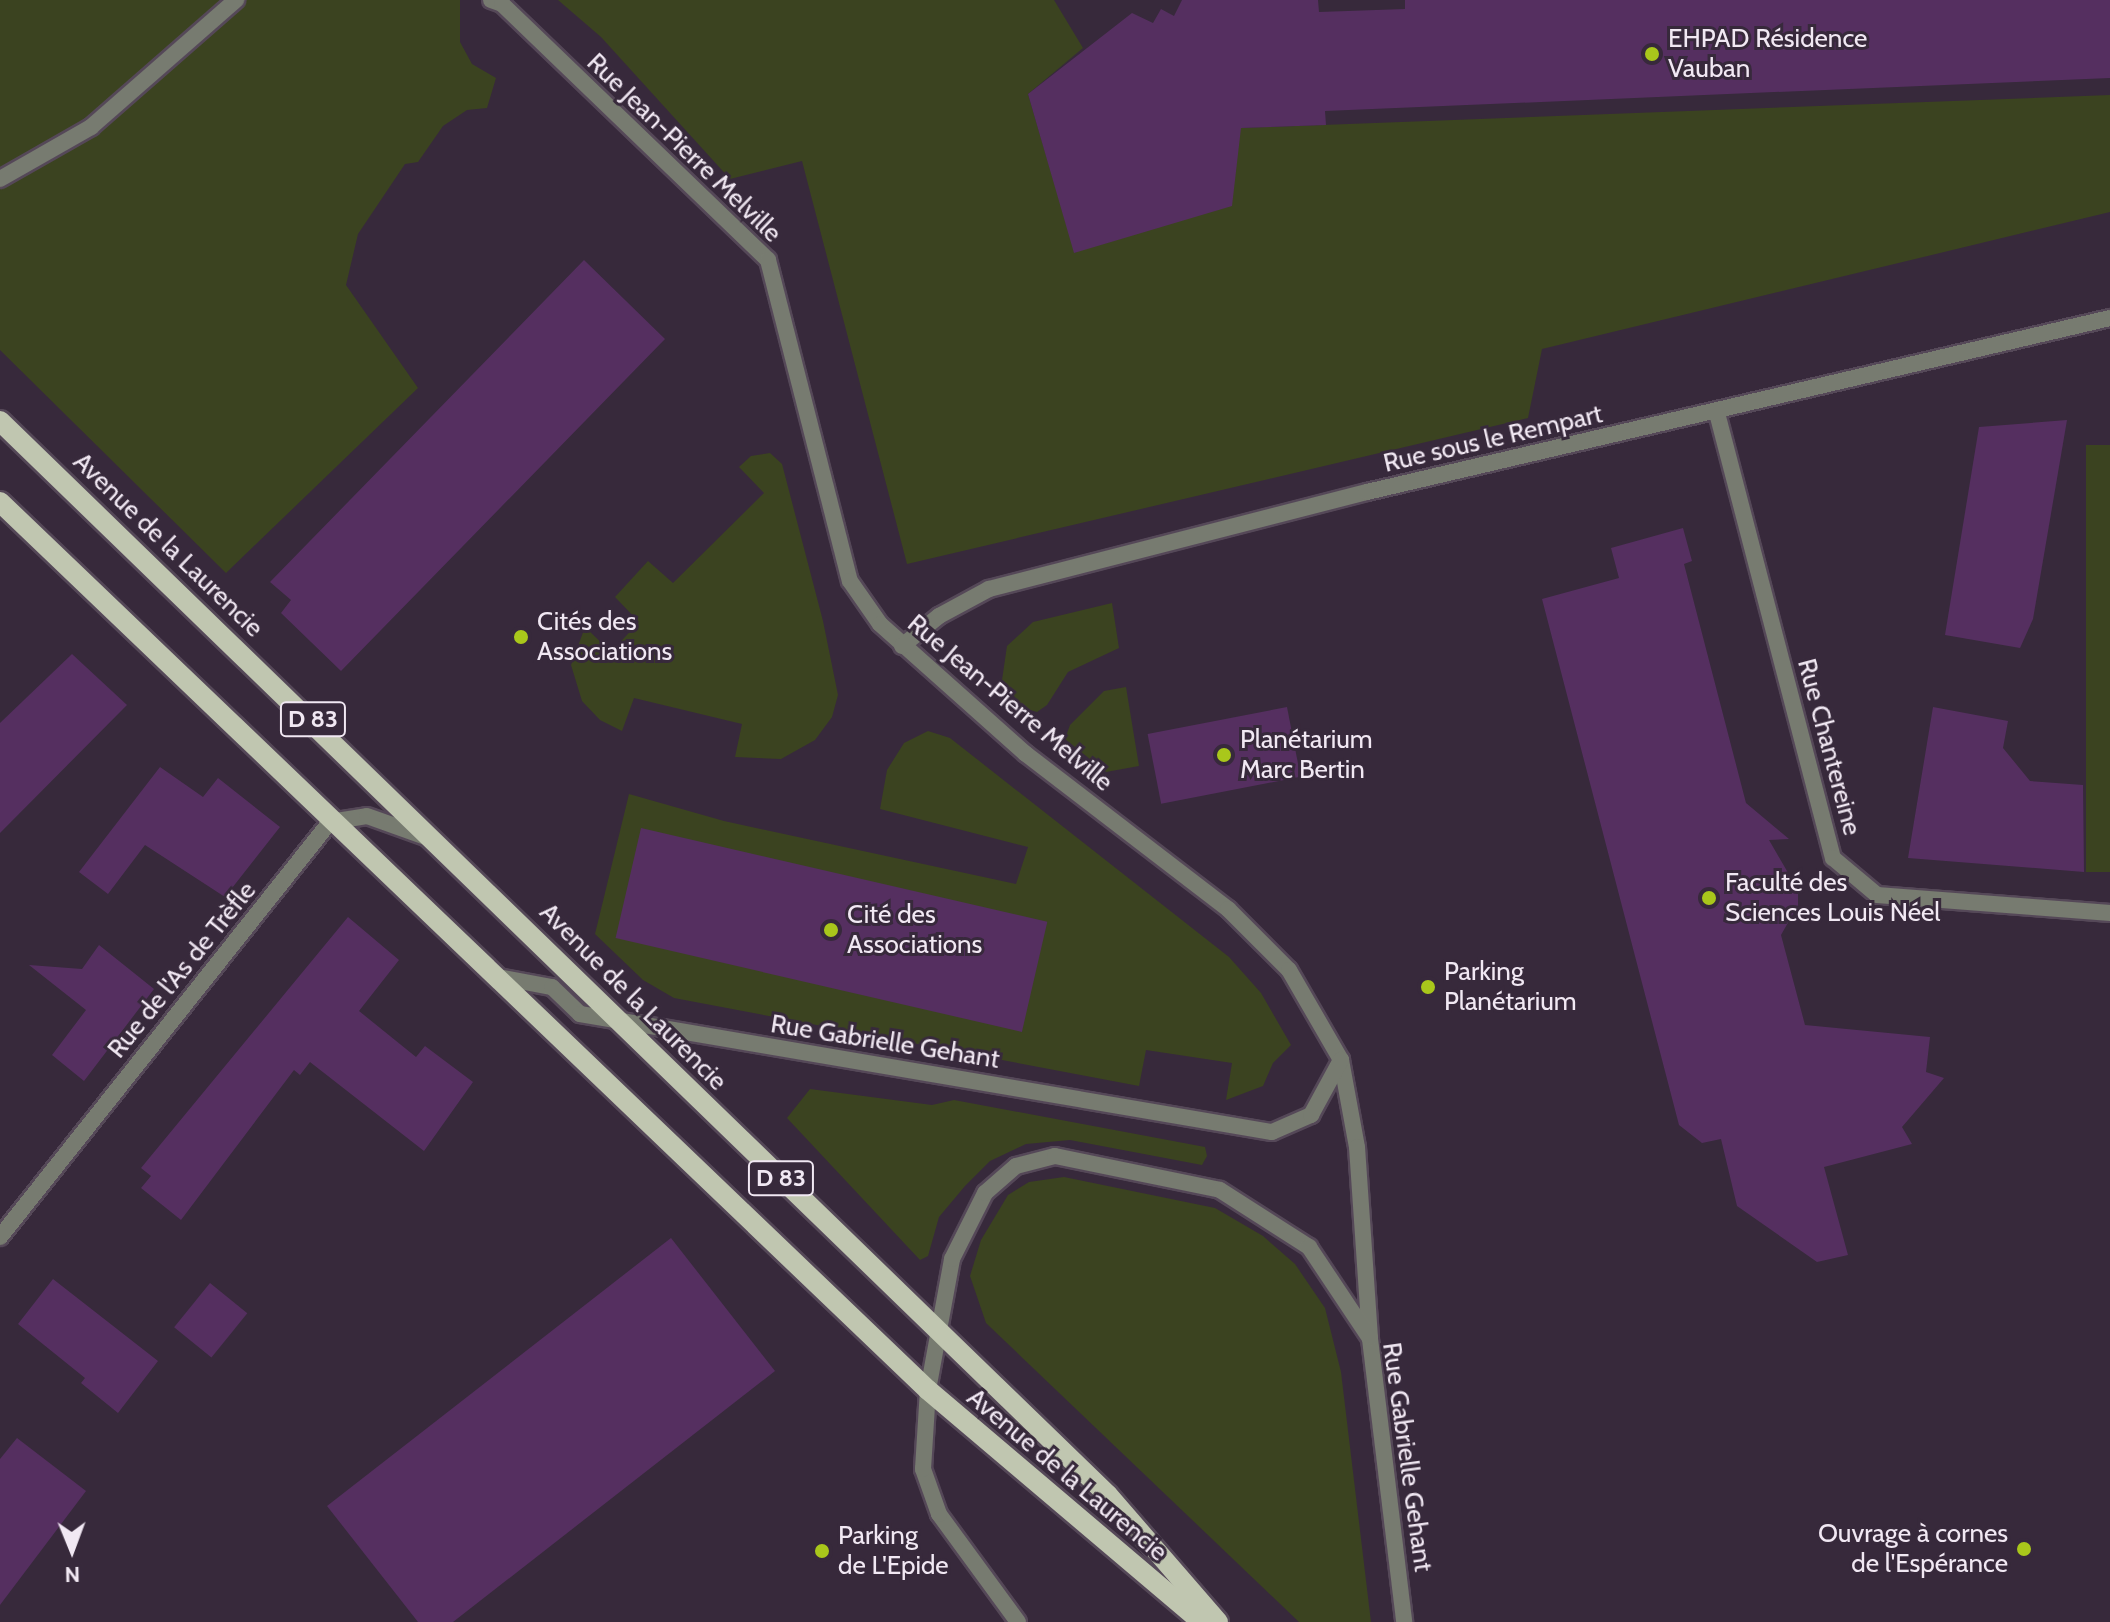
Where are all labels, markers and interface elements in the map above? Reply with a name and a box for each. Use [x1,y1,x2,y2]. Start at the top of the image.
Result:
place label: EHPAD Résidence Vauban [1668,23,1867,84]
marker: EHPAD Résidence Vauban [1643,45,1661,63]
street label: Rue Jean-Pierre Melville [580,47,788,249]
street label: Rue sous le Rempart [1380,399,1606,479]
street label: Avenue de la Laurencie [67,446,269,644]
place label: Cités des Associations [537,606,672,668]
street label: Rue Jean-Pierre Melville [901,608,1119,798]
marker: Cités des Associations [512,628,530,646]
street label: Rue Chantereine [1790,655,1868,839]
road number: D 83 [279,699,347,739]
place label: Planétarium Marc Bertin [1240,724,1373,786]
marker: Planétarium Marc Bertin [1215,746,1233,764]
place label: Faculté des Sciences Louis Néel [1725,867,1940,928]
street label: Rue de l'As de Trèfle [101,876,263,1064]
marker: Faculté des Sciences Louis Néel [1700,889,1718,907]
street label: Avenue de la Laurencie [533,897,733,1097]
place label: Cité des Associations [847,899,982,960]
marker: Cité des Associations [822,921,840,939]
place label: Parking Planétarium [1444,956,1577,1018]
marker: Parking Planétarium [1419,978,1437,996]
street label: Rue Gabrielle Gehant [768,1009,1002,1075]
road number: D 83 [747,1158,815,1198]
street label: Rue Gabrielle Gehant [1375,1340,1439,1574]
street label: Avenue de la Laurencie [961,1382,1173,1568]
north arrow [32,1510,112,1590]
place label: Ouvrage à cornes de l'Espérance [1818,1518,2008,1580]
place label: Parking de L'Epide [838,1520,949,1582]
marker: Ouvrage à cornes de l'Espérance [2015,1540,2033,1558]
marker: Parking de L'Epide [813,1542,831,1560]
text: N [64,1561,80,1588]

